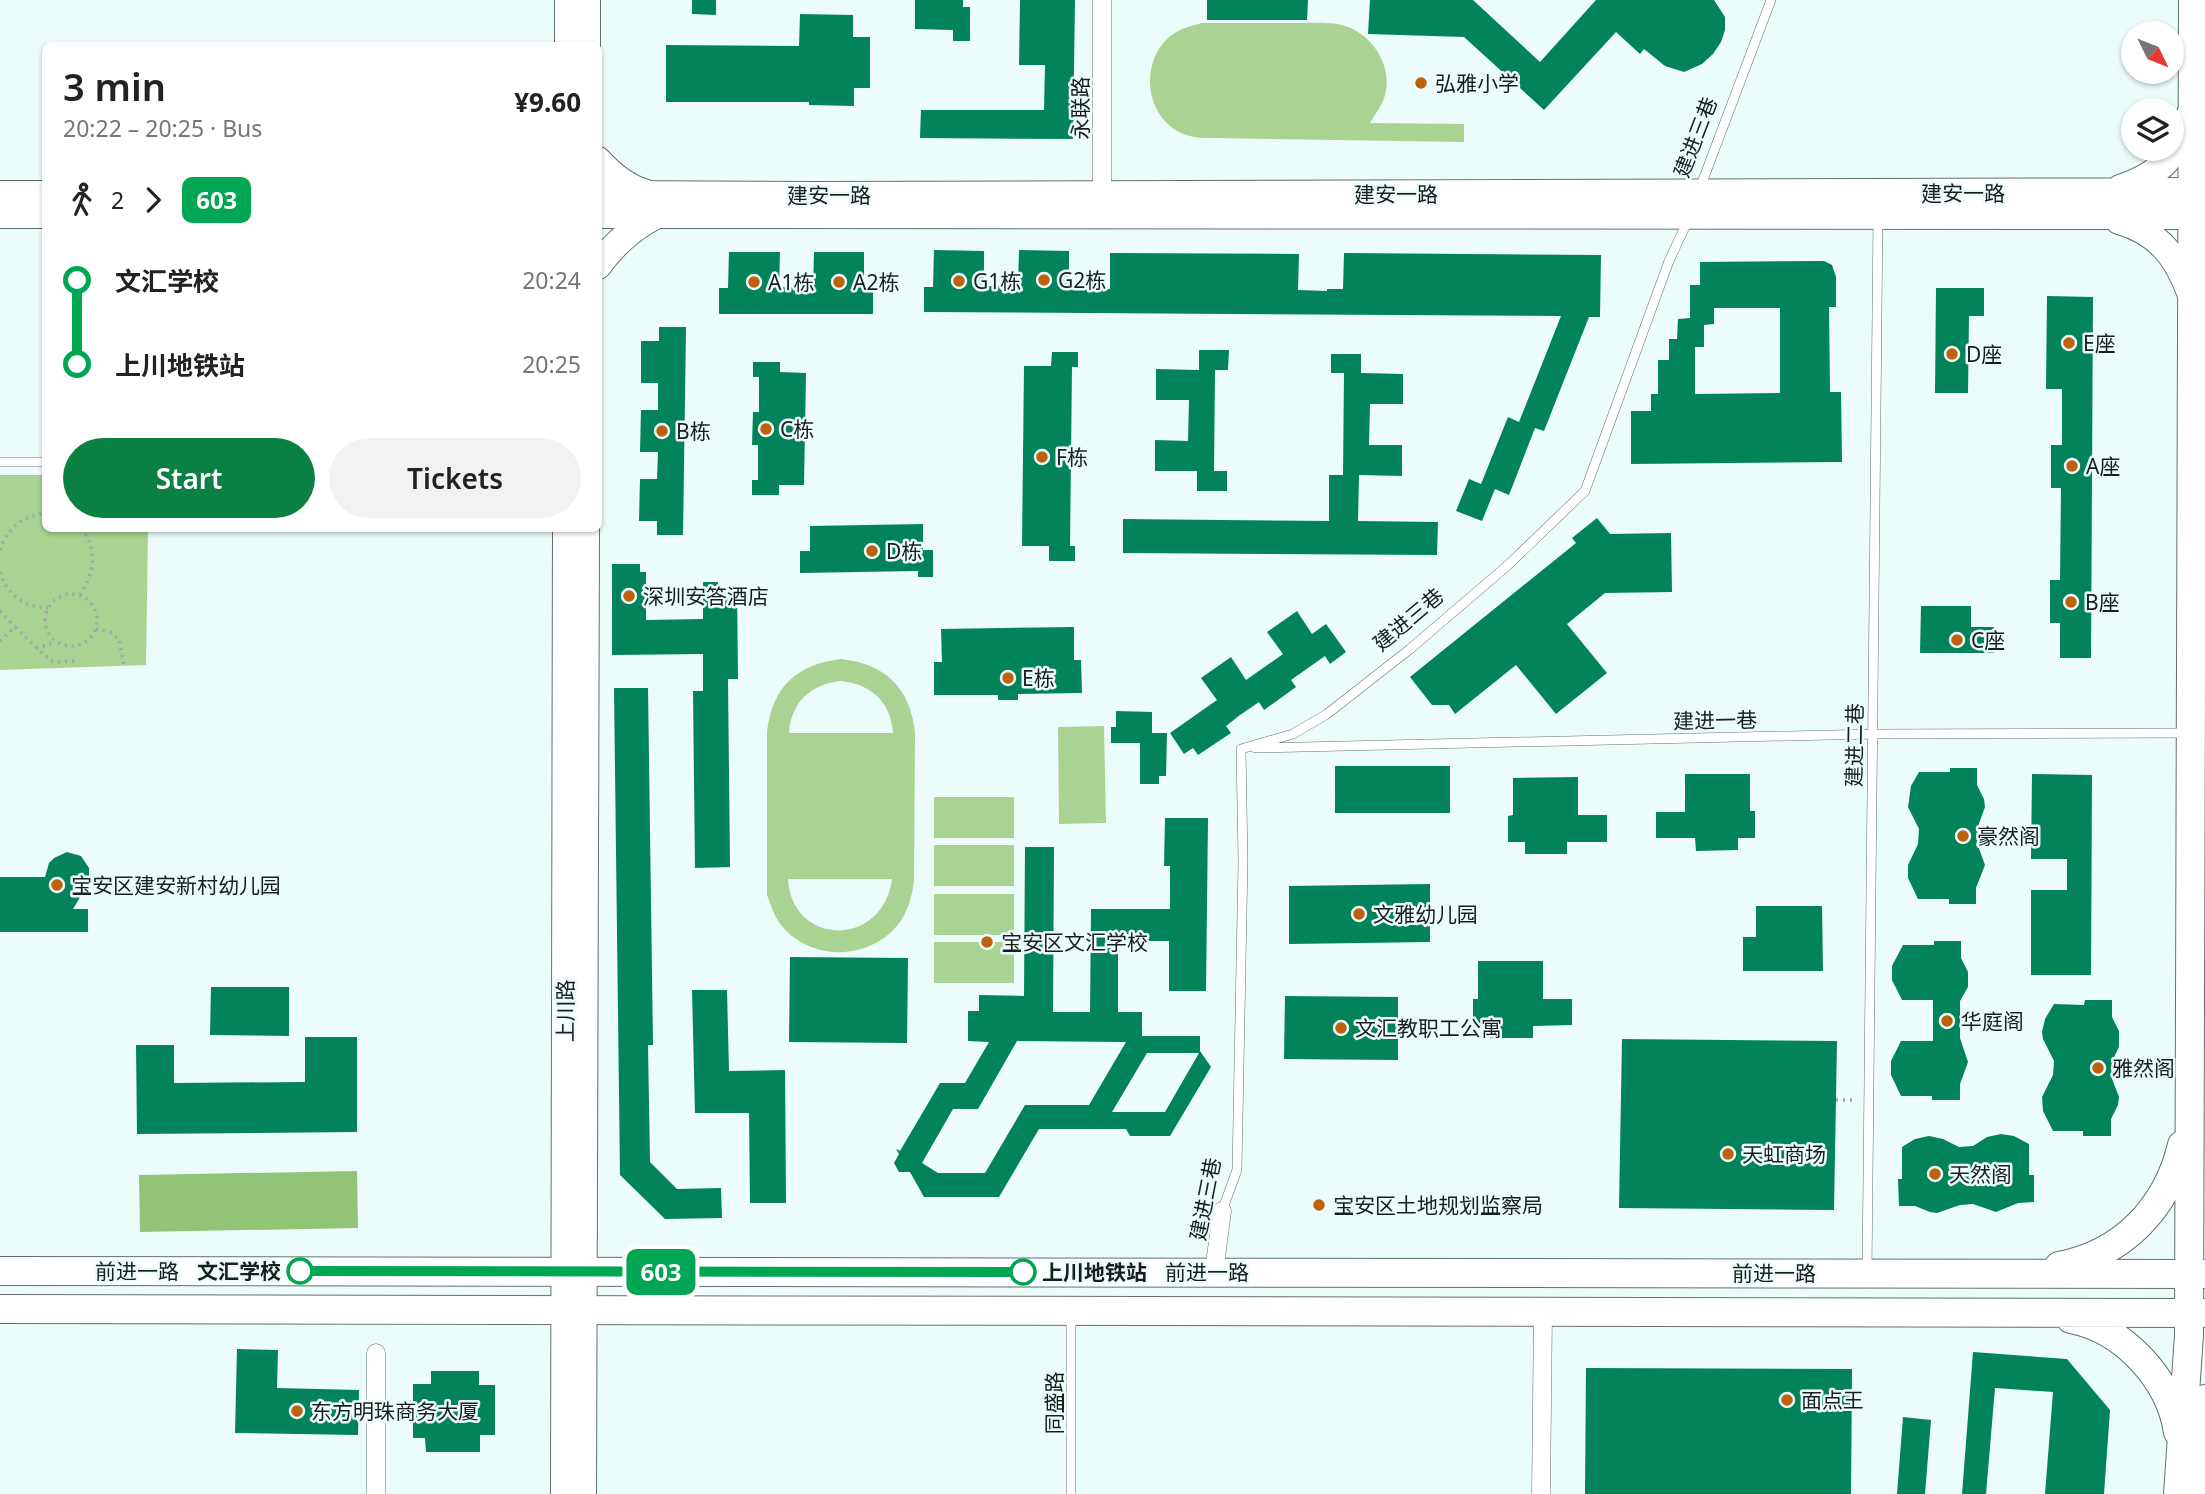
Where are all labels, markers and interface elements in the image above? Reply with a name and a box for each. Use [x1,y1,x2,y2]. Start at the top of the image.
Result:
north arrow [2121,21,2184,84]
map controls [2121,21,2184,161]
text: 3 min [63,60,166,112]
place label: 弘雅小学 [1435,69,1519,97]
marker: 弘雅小学 [1413,75,1429,91]
street label: 永联路 [1066,77,1094,140]
text: ¥9.60 [514,84,581,120]
street label: 建进三巷 [1667,93,1723,181]
button: layers [2121,98,2184,161]
text: 20:22 – 20:25 · Bus [63,112,262,144]
street label: 建安一路 [1921,179,2005,207]
street label: 建安一路 [1354,180,1438,208]
icon: walk [63,181,101,219]
icon: forward [134,181,172,219]
street label: 建安一路 [787,181,871,209]
text: 603 [196,183,237,216]
text: 2 [111,184,124,216]
text: 文汇学校 [115,263,219,299]
text: 20:24 [522,264,581,296]
place label: G2栋 [1058,266,1106,294]
place label: G1栋 [973,267,1021,295]
place label: A1栋 [768,268,814,296]
place label: A2栋 [853,268,899,296]
marker: G2栋 [1036,272,1052,288]
marker: G1栋 [951,273,967,289]
marker: A1栋 [746,274,762,290]
marker: A2栋 [831,274,847,290]
place label: E座 [2083,329,2116,357]
marker: E座 [2061,335,2077,351]
place label: D座 [1966,340,2002,368]
marker: D座 [1944,346,1960,362]
text: 上川地铁站 [115,347,245,383]
text: 20:25 [522,348,581,380]
place label: C栋 [780,415,814,443]
place label: B栋 [676,417,711,445]
marker: C栋 [758,421,774,437]
marker: B栋 [654,423,670,439]
button: Start [63,438,315,518]
button: Tickets [329,438,581,518]
place label: F栋 [1056,443,1088,471]
marker: F栋 [1034,449,1050,465]
place label: A座 [2086,452,2120,480]
marker: A座 [2064,458,2080,474]
place label: D栋 [886,537,922,565]
marker: D栋 [864,543,880,559]
street label: 建进三巷 [1367,581,1449,657]
place label: 深圳安答酒店 [643,582,769,610]
marker: 深圳安答酒店 [621,588,637,604]
place label: B座 [2085,588,2120,616]
marker: B座 [2063,594,2079,610]
place label: C座 [1971,626,2005,654]
marker: C座 [1949,632,1965,648]
place label: E栋 [1022,664,1055,692]
marker: E栋 [1000,670,1016,686]
street label: 建进二巷 [1839,703,1869,787]
street label: 建进一巷 [1673,705,1757,735]
place label: 豪然阁 [1977,822,2040,850]
marker: 豪然阁 [1955,828,1971,844]
place label: 宝安区建安新村幼儿园 [71,871,281,899]
marker: 宝安区建安新村幼儿园 [49,877,65,893]
place label: 文雅幼儿园 [1373,900,1478,928]
marker: 文雅幼儿园 [1351,906,1367,922]
place label: 宝安区文汇学校 [1001,928,1148,956]
marker: 宝安区文汇学校 [979,934,995,950]
street label: 上川路 [551,980,579,1043]
place label: 华庭阁 [1961,1007,2024,1035]
marker: 华庭阁 [1939,1013,1955,1029]
place label: 文汇教职工公寓 [1355,1014,1502,1042]
marker: 文汇教职工公寓 [1333,1020,1349,1036]
place label: 雅然阁 [2112,1054,2175,1082]
marker: 雅然阁 [2090,1060,2106,1076]
place label: 天虹商场 [1742,1140,1826,1168]
marker: 天虹商场 [1720,1146,1736,1162]
street label: 建进三巷 [1183,1155,1227,1243]
place label: 天然阁 [1949,1160,2012,1188]
marker: 天然阁 [1927,1166,1943,1182]
place label: 宝安区土地规划监察局 [1333,1191,1543,1219]
marker: 宝安区土地规划监察局 [1311,1197,1327,1213]
line badge: 603 [621,1249,701,1295]
text: 603 [640,1255,682,1288]
street label: 前进一路 [95,1257,179,1285]
place label: 文汇学校 [197,1257,281,1285]
marker: 文汇学校 [287,1258,313,1284]
place label: 上川地铁站 [1042,1258,1147,1286]
street label: 前进一路 [1165,1258,1249,1286]
marker: 上川地铁站 [1010,1259,1036,1285]
street label: 前进一路 [1732,1259,1816,1287]
street label: 同盛路 [1040,1372,1068,1435]
place label: 面点王 [1801,1386,1864,1414]
marker: 面点王 [1779,1392,1795,1408]
place label: 东方明珠商务大厦 [311,1397,479,1425]
marker: 东方明珠商务大厦 [289,1403,305,1419]

